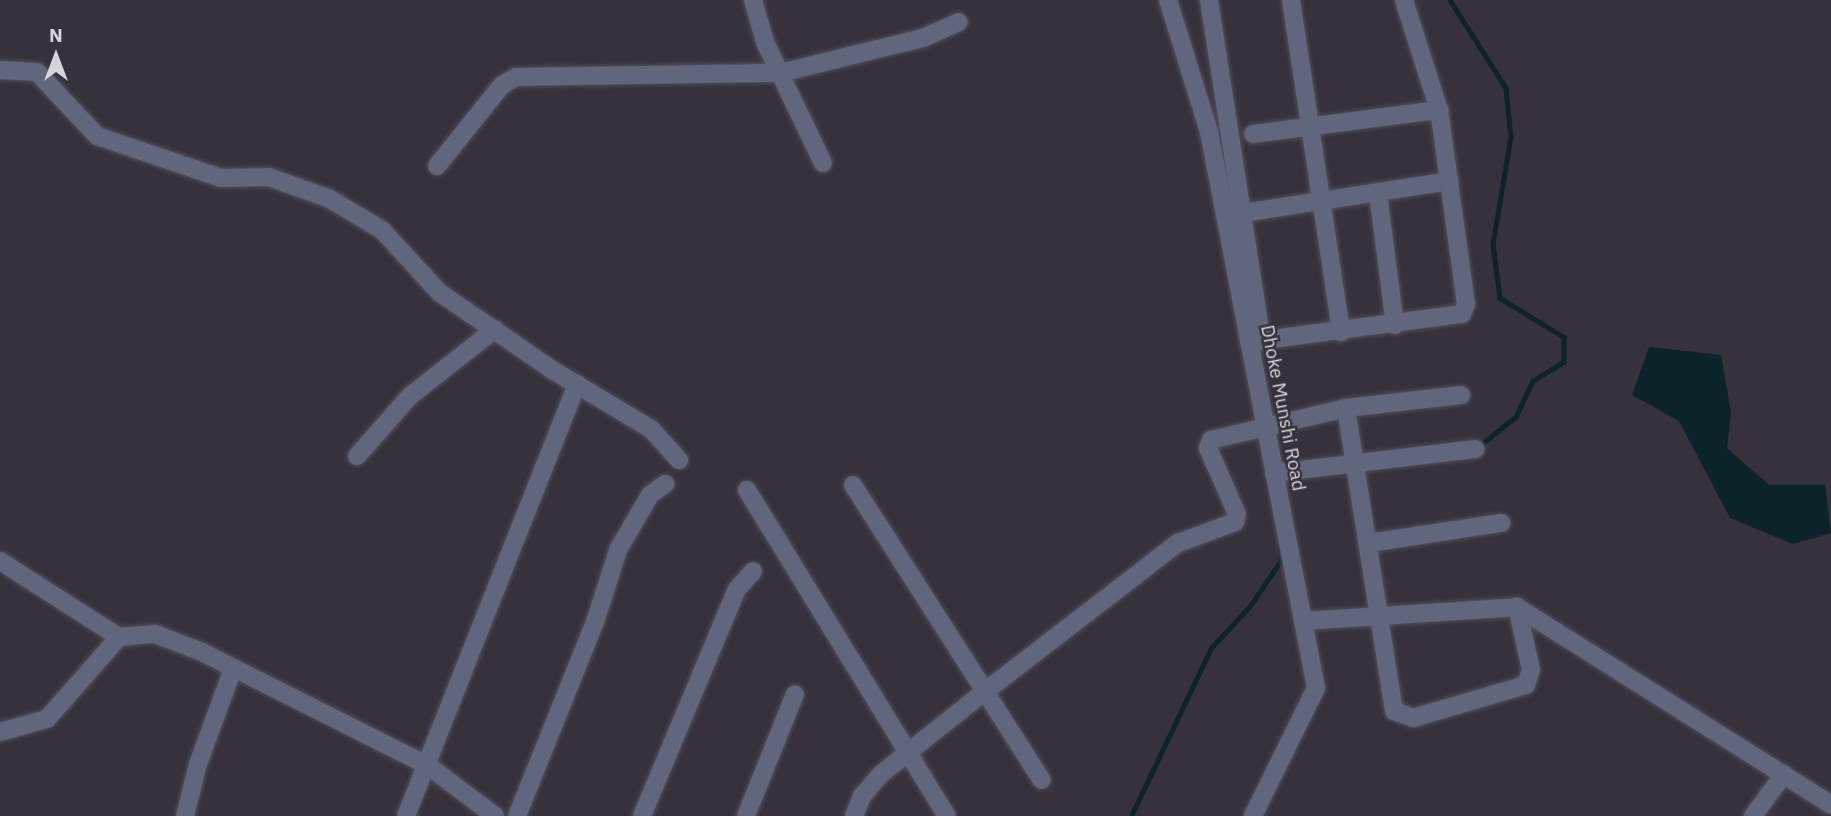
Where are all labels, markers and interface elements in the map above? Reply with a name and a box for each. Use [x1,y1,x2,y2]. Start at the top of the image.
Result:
north arrow [21,21,91,91]
text: N [49,23,63,47]
street label: Dhoke Munshi Road [1256,323,1310,493]

